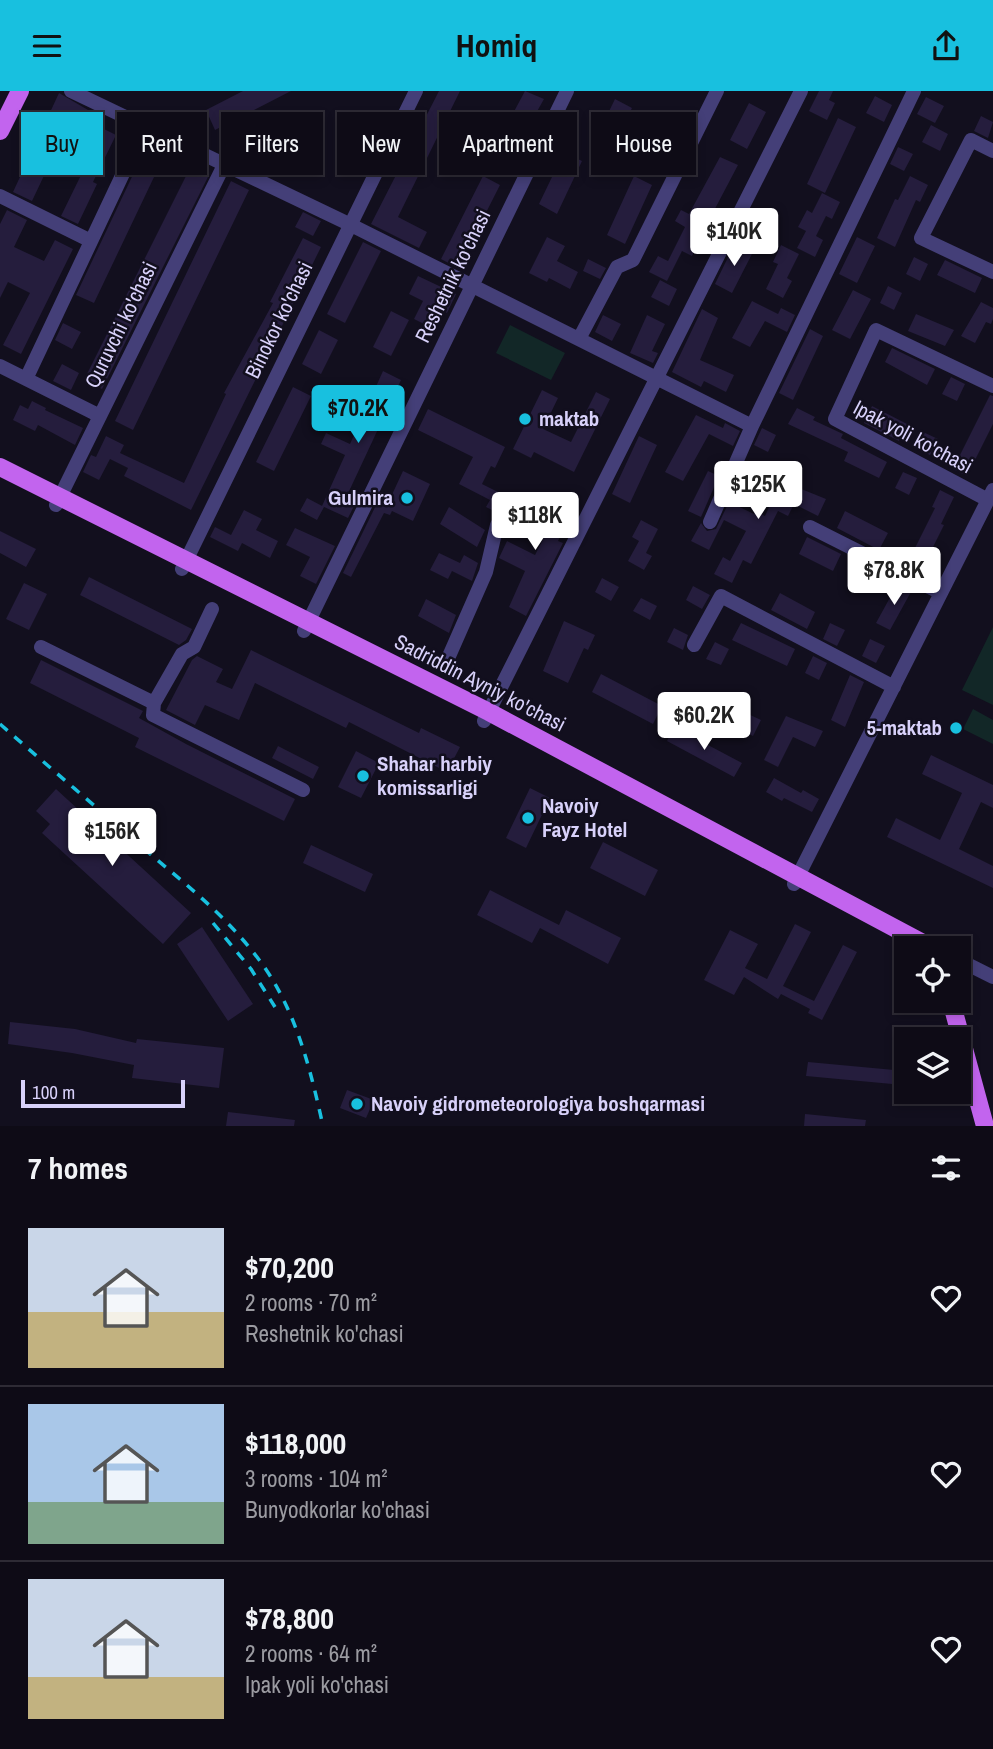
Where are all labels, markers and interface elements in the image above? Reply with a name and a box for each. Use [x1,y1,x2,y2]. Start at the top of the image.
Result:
text: Homiq [456,24,537,67]
icon: menu [28,27,66,65]
icon: share [927,27,965,65]
chip: Buy [21,112,103,175]
chip: Rent [117,112,207,175]
chip: Filters [221,112,323,175]
chip: New [337,112,425,175]
chip: Apartment [439,112,577,175]
chip: House [591,112,696,175]
street label: Reshetnik ko'chasi [408,204,497,347]
pin: $140K [685,209,783,268]
text: $140K [706,215,762,246]
street label: Binokor ko'chasi [238,256,319,383]
street label: Quruvchi ko'chasi [77,257,164,393]
pin: $70.2K [301,385,415,445]
text: $70.2K [328,392,388,423]
street label: Ipak yoli ko'chasi [848,393,978,480]
place label: maktab [539,404,599,433]
marker: maktab [517,411,533,427]
pin: $125K [709,461,807,521]
text: $125K [730,468,786,499]
place label: Gulmira [328,483,393,512]
marker: Gulmira [399,490,415,506]
pin: $118K [486,493,584,552]
text: $118K [508,499,562,530]
pin: $78.8K [837,547,951,607]
text: $78.8K [864,554,924,585]
street label: Sadriddin Ayniy ko'chasi [390,627,571,738]
pin: $60.2K [647,693,761,752]
text: $60.2K [674,699,734,730]
place label: 5-maktab [866,713,942,742]
marker: 5-maktab [948,720,964,736]
place label: Shahar harbiy komissarligi [377,749,492,802]
marker: Shahar harbiy komissarligi [355,768,371,784]
place label: Navoiy Fayz Hotel [542,791,627,844]
pin: $156K [63,809,161,868]
marker: Navoiy Fayz Hotel [520,810,536,826]
text: $156K [84,815,140,846]
map controls [894,936,971,1104]
button: locate [894,936,971,1013]
button: layers [894,1027,971,1104]
scale bar [21,1077,186,1109]
text: 100 m [32,1079,75,1105]
place label: Navoiy gidrometeorologiya boshqarmasi [371,1089,705,1118]
marker: Navoiy gidrometeorologiya boshqarmasi [349,1096,365,1112]
text: 7 homes [28,1148,128,1188]
icon: filters [927,1149,965,1187]
text: $70,200 [245,1247,334,1287]
icon: home [84,1256,168,1340]
icon: heart [927,1279,965,1317]
text: 2 rooms · 70 m² [245,1287,377,1318]
text: Reshetnik ko'chasi [245,1318,404,1349]
text: $118,000 [245,1423,346,1463]
icon: home [84,1432,168,1516]
icon: heart [927,1455,965,1493]
text: 3 rooms · 104 m² [245,1463,388,1494]
text: Bunyodkorlar ko'chasi [245,1494,430,1525]
text: $78,800 [245,1598,334,1638]
icon: home [84,1607,168,1691]
icon: heart [927,1630,965,1668]
text: 2 rooms · 64 m² [245,1638,377,1669]
text: Ipak yoli ko'chasi [245,1669,389,1700]

